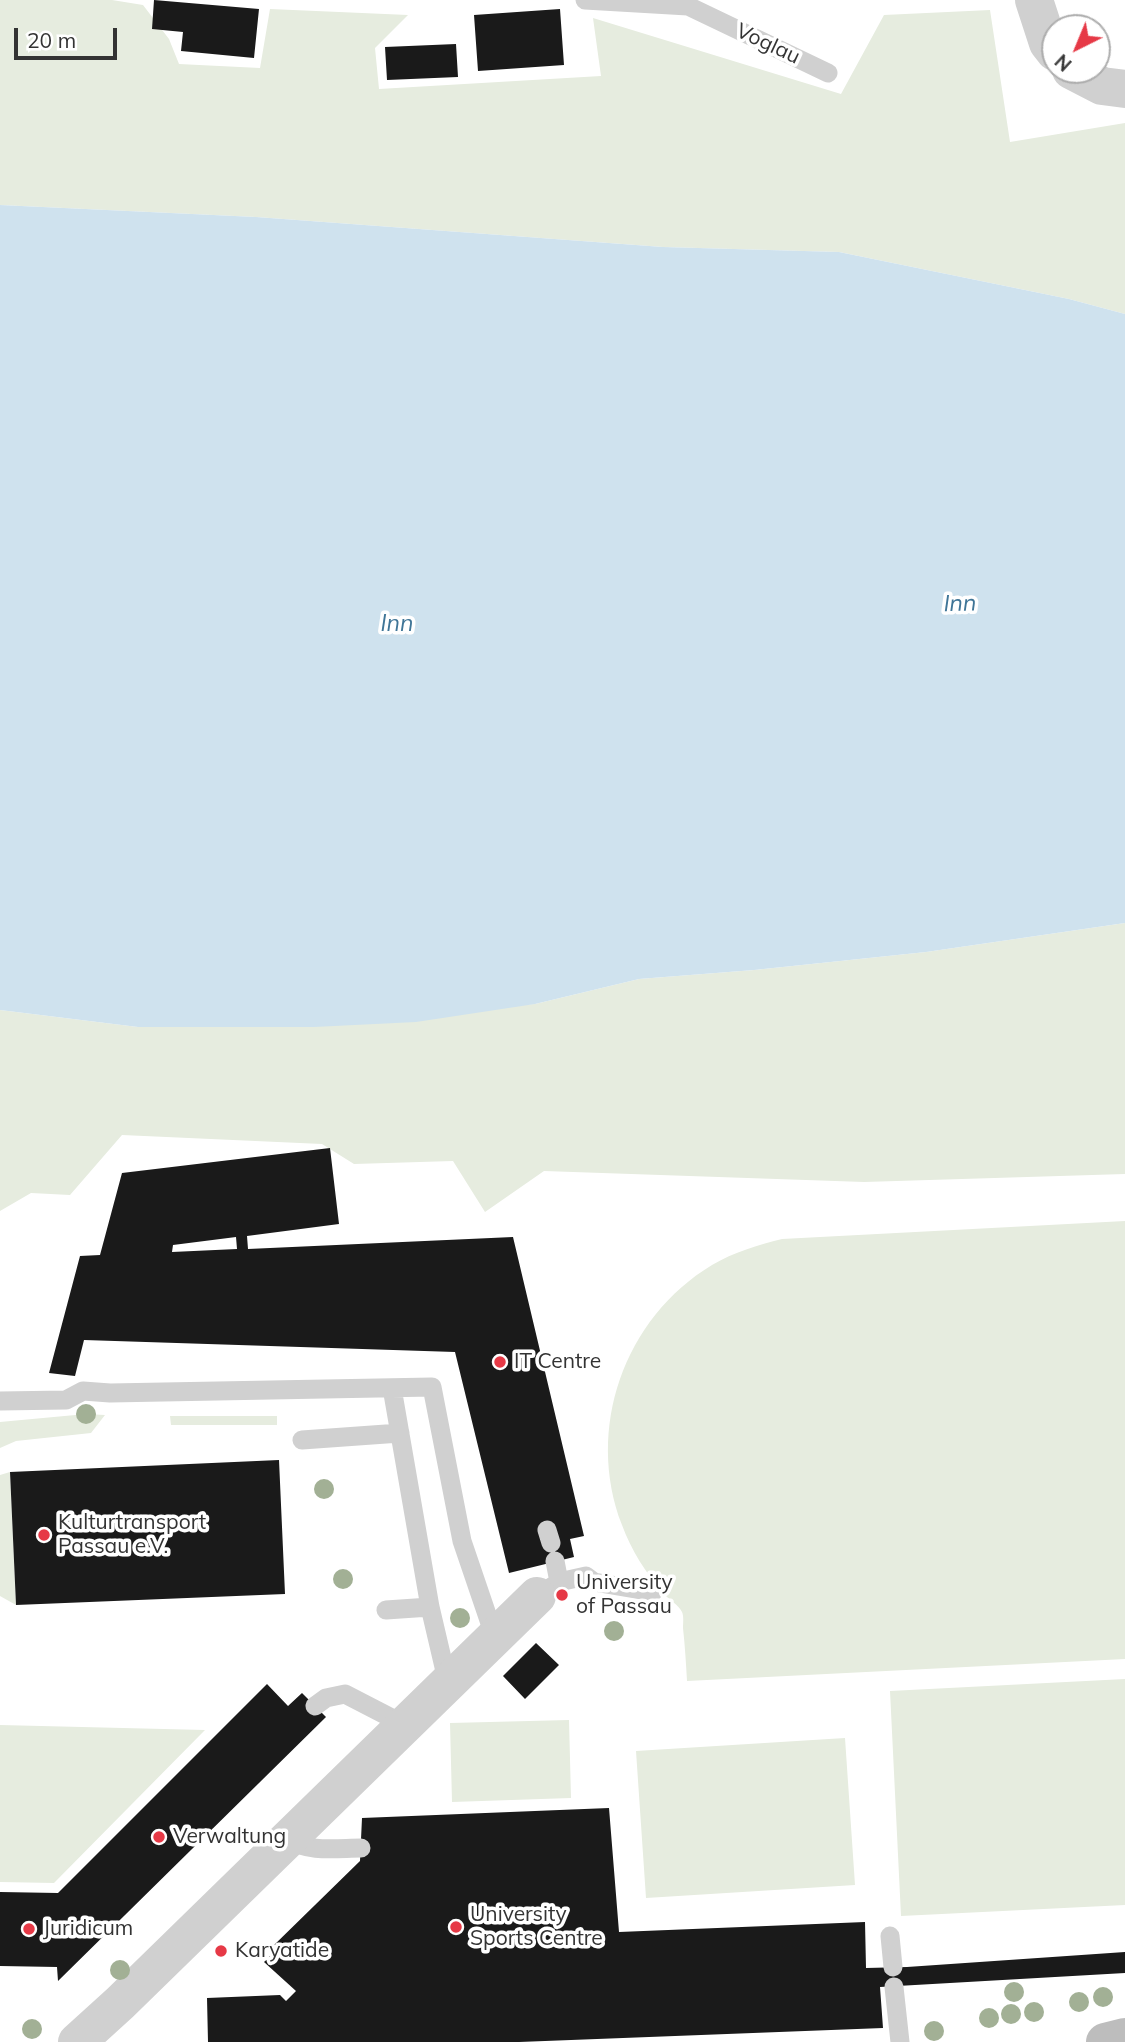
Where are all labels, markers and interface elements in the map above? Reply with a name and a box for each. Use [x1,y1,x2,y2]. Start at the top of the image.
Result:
scale bar [18,14,121,58]
north arrow [1041,14,1111,84]
street label: Voglau [732,18,804,70]
text: 20 m [27,27,76,53]
text: N [1050,49,1076,77]
water label: Inn [943,590,977,618]
water label: Inn [381,610,413,638]
place label: IT Centre [514,1349,601,1375]
marker: IT Centre [492,1354,508,1370]
place label: Kulturtransport Passau e.V. [58,1510,206,1560]
marker: Kulturtransport Passau e.V. [36,1527,52,1543]
place label: University of Passau [576,1570,673,1620]
marker: University of Passau [554,1587,570,1603]
place label: Verwaltung [173,1824,286,1850]
marker: Verwaltung [151,1829,167,1845]
place label: University Sports Centre [470,1902,603,1952]
place label: Juridicum [43,1916,133,1942]
marker: University Sports Centre [448,1919,464,1935]
marker: Juridicum [21,1921,37,1937]
place label: Karyatide [235,1938,329,1964]
marker: Karyatide [213,1943,229,1959]

